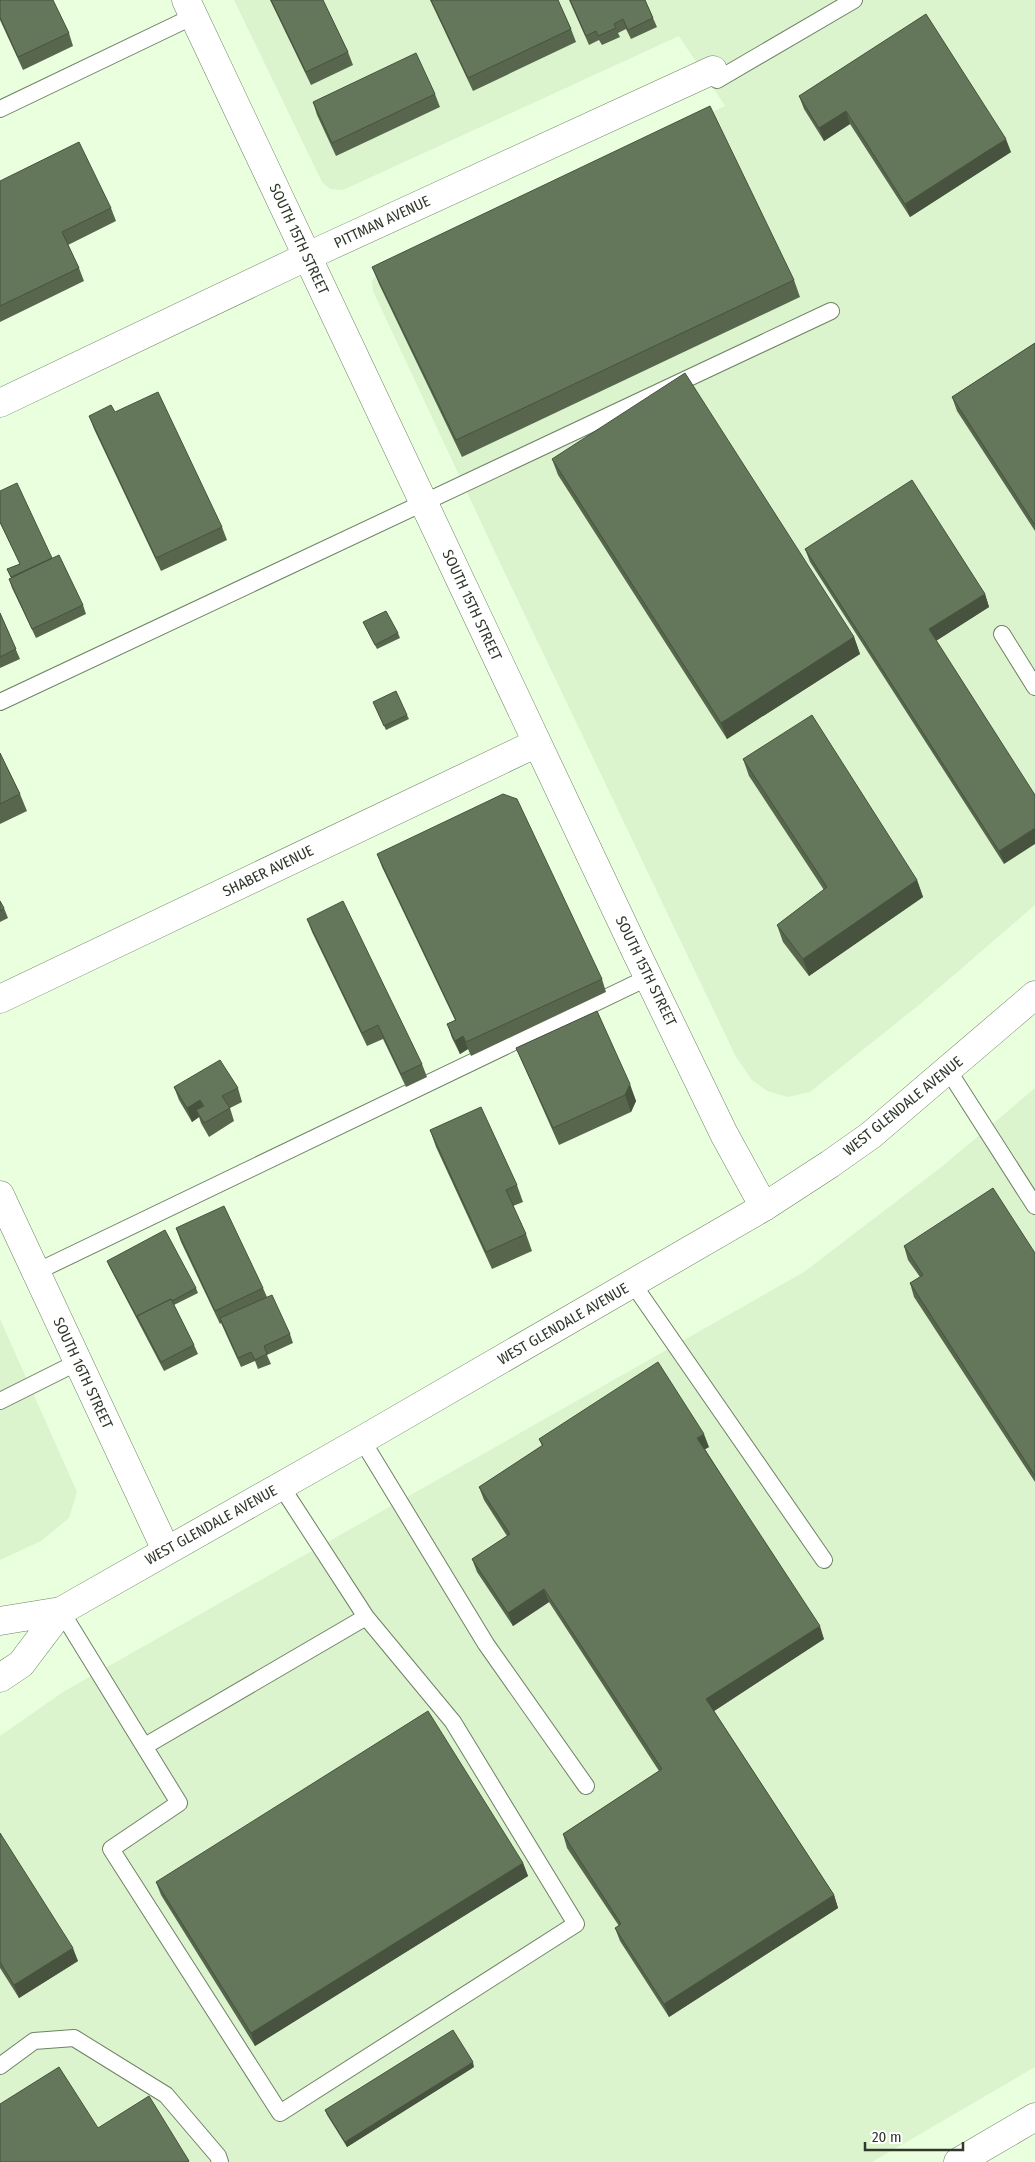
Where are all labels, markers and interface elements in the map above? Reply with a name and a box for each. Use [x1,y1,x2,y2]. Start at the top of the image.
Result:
street label: SOUTH 15TH STREET [265,181,333,297]
street label: PITTMAN AVENUE [331,192,433,252]
street label: SOUTH 15TH STREET [438,547,506,663]
street label: SHABER AVENUE [220,841,316,901]
street label: SOUTH 15TH STREET [612,913,680,1029]
street label: WEST GLENDALE AVENUE [840,1052,966,1160]
street label: WEST GLENDALE AVENUE [494,1279,632,1369]
street label: SOUTH 16TH STREET [49,1315,117,1431]
street label: WEST GLENDALE AVENUE [142,1481,280,1569]
scale bar [865,2120,962,2152]
text: 20 m [872,2128,902,2146]

